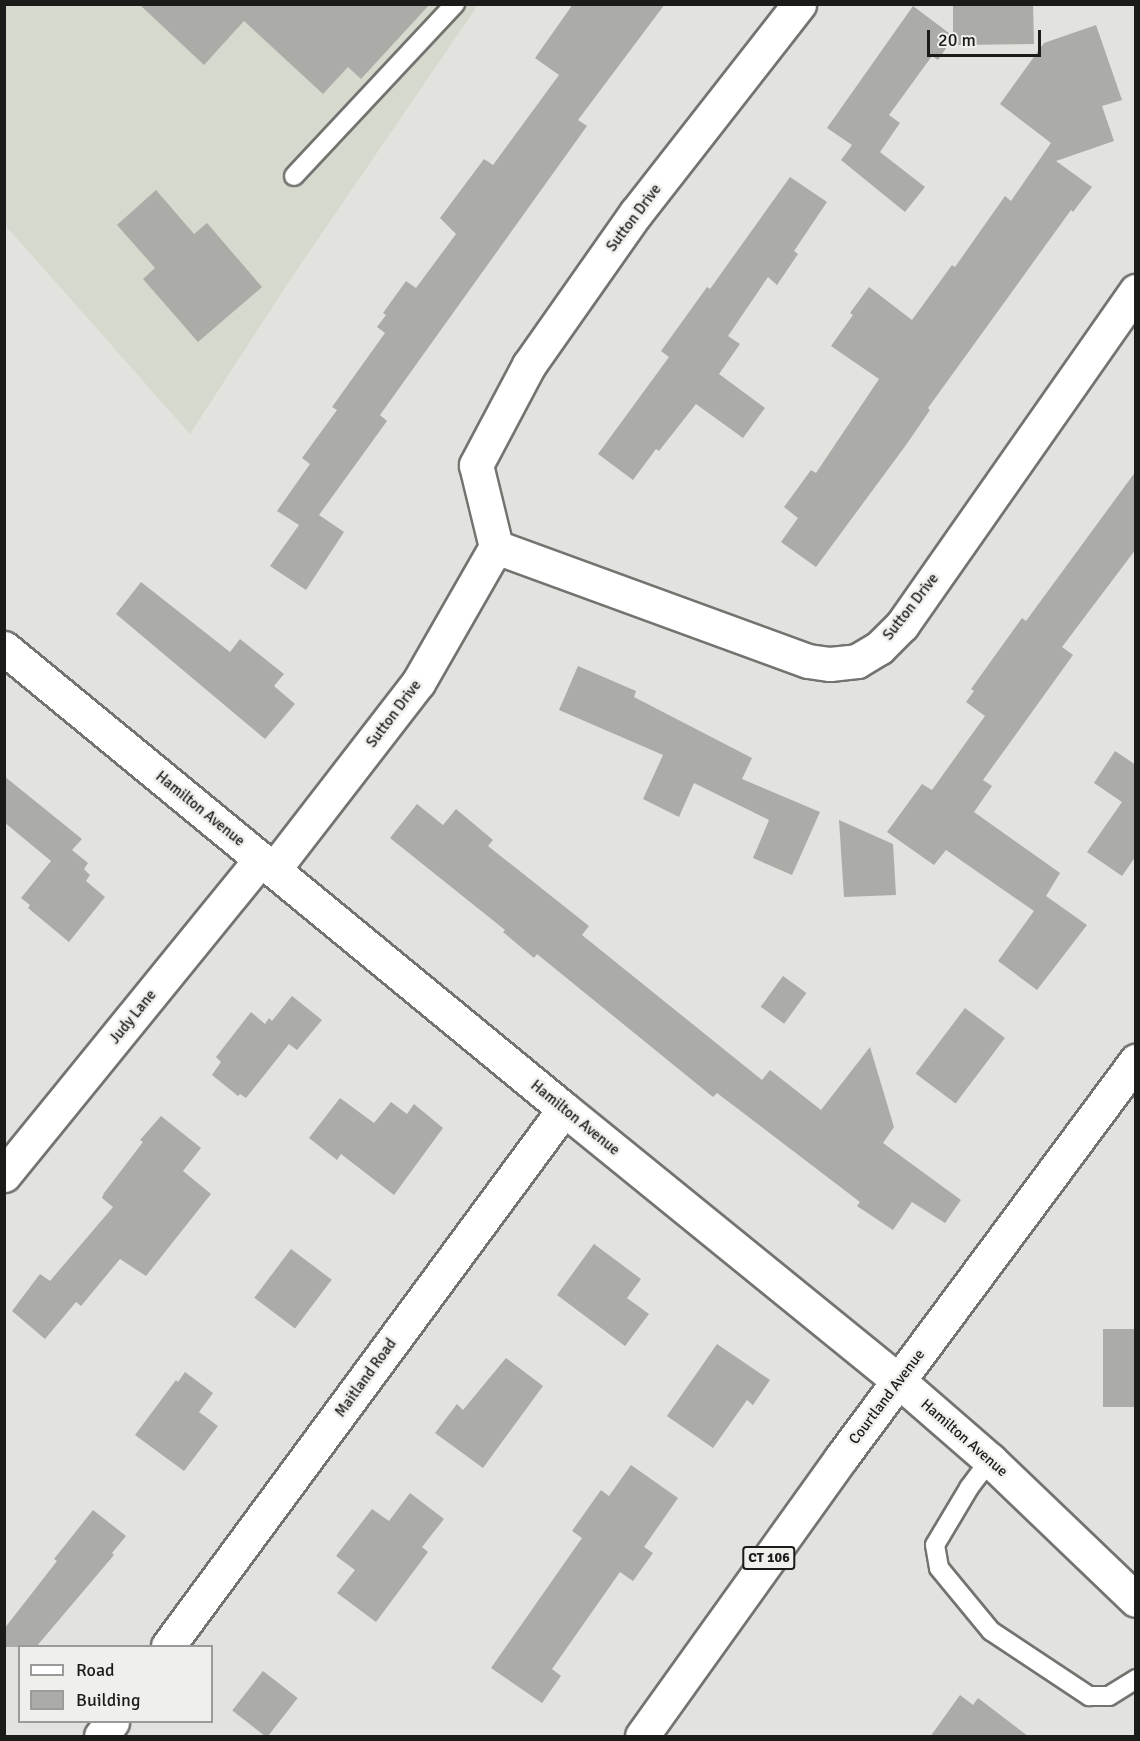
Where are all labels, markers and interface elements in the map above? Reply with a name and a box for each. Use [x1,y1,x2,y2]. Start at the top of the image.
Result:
scale bar [930,18,1044,56]
text: 20 m [938,29,976,51]
street label: Sutton Drive [603,181,665,255]
street label: Sutton Drive [879,570,943,644]
street label: Sutton Drive [363,677,425,751]
street label: Hamilton Avenue [152,768,248,850]
street label: Judy Lane [106,986,160,1048]
street label: Hamilton Avenue [527,1077,623,1159]
street label: Maitland Road [332,1335,400,1421]
street label: Courtland Avenue [845,1346,929,1448]
street label: Hamilton Avenue [917,1395,1011,1481]
road number: CT 106 [742,1547,796,1569]
legend [18,1645,213,1723]
text: Road [76,1659,115,1681]
text: Building [76,1689,140,1711]

